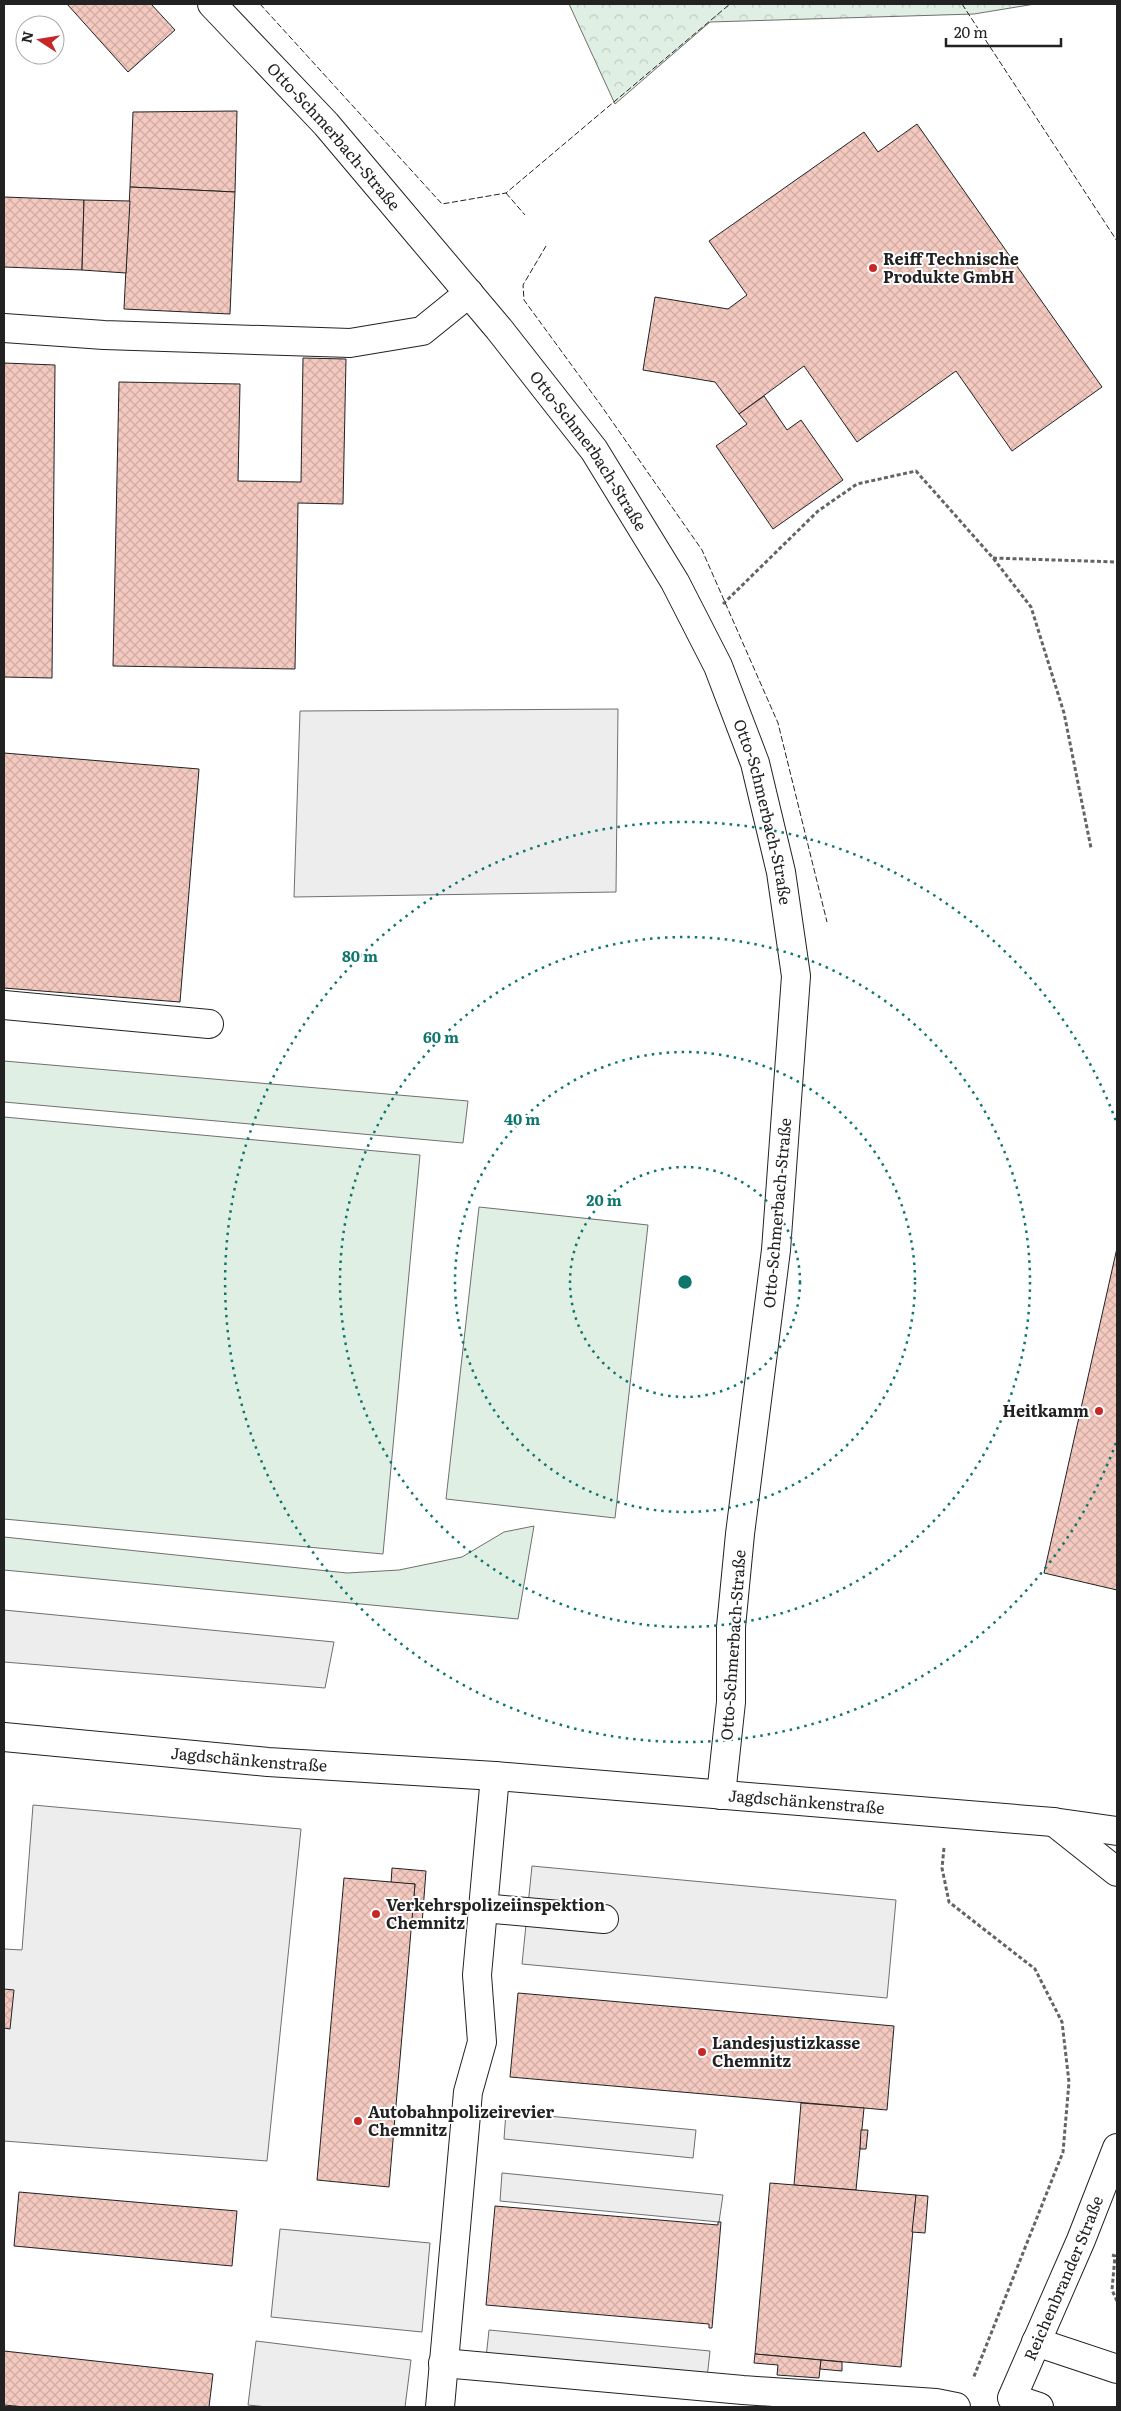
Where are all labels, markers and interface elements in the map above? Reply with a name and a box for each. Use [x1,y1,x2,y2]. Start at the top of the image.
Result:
north arrow [15,15,65,65]
scale bar [946,15,1061,47]
text: 20 m [954,20,988,43]
text: N [15,29,37,45]
street label: Otto-Schmerbach-Straße [262,56,407,215]
place label: Reiff Technische Produkte GmbH [883,246,1019,288]
marker: Reiff Technische Produkte GmbH [867,262,879,274]
street label: Otto-Schmerbach-Straße [525,365,654,535]
street label: Otto-Schmerbach-Straße [728,715,799,906]
text: 80 m [342,944,378,967]
text: 60 m [423,1025,459,1048]
text: 40 m [504,1107,540,1130]
street label: Otto-Schmerbach-Straße [756,1117,796,1309]
text: 20 m [586,1188,622,1211]
centre of rings [676,1273,694,1291]
place label: Heitkamm [1003,1398,1089,1422]
marker: Heitkamm [1093,1405,1105,1417]
street label: Otto-Schmerbach-Straße [713,1549,751,1741]
street label: Jagdschänkenstraße [170,1740,328,1777]
street label: Jagdschänkenstraße [727,1782,886,1819]
place label: Verkehrspolizeiinspektion Chemnitz [386,1892,605,1934]
marker: Verkehrspolizeiinspektion Chemnitz [370,1908,382,1920]
place label: Landesjustizkasse Chemnitz [712,2030,860,2072]
marker: Landesjustizkasse Chemnitz [696,2046,708,2058]
place label: Autobahnpolizeirevier Chemnitz [368,2099,554,2141]
marker: Autobahnpolizeirevier Chemnitz [352,2115,364,2127]
street label: Reichenbrander Straße [1017,2192,1108,2364]

